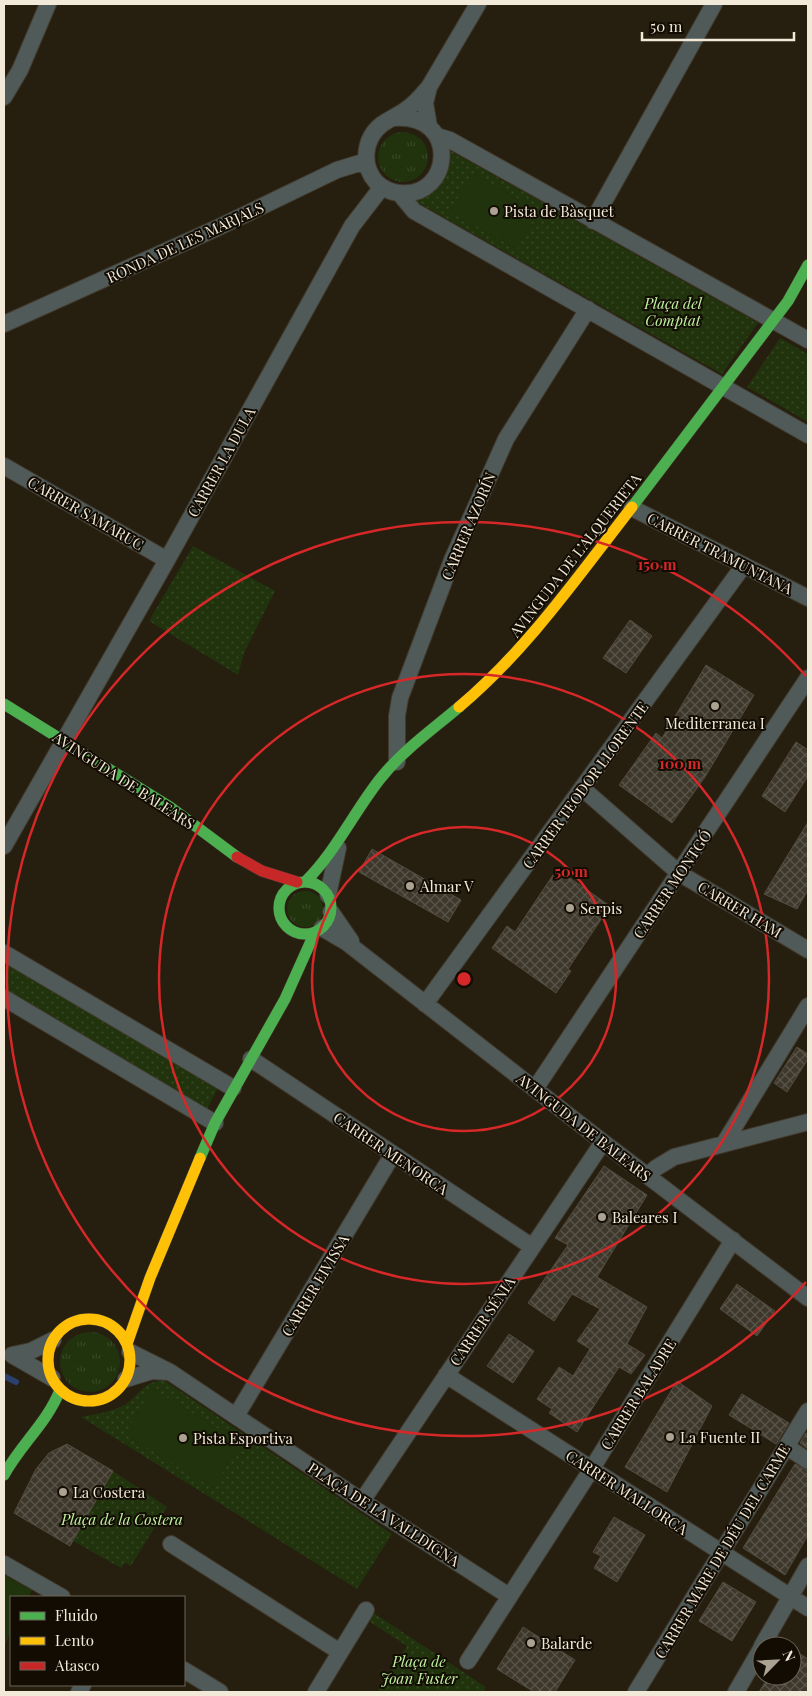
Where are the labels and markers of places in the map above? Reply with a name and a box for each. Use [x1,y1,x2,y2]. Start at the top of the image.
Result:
place label: Pista de Bàsquet [504,201,615,221]
marker: Pista de Bàsquet [488,205,500,217]
marker: Mediterranea I [709,700,721,712]
place label: Mediterranea I [665,713,765,733]
place label: Almar V [419,876,474,896]
marker: Almar V [404,880,416,892]
place label: Serpis [580,898,622,918]
marker: Serpis [564,902,576,914]
centre of rings [455,970,473,988]
place label: Baleares I [612,1207,678,1227]
marker: Baleares I [596,1211,608,1223]
place label: La Fuente II [680,1427,760,1447]
place label: Pista Esportiva [193,1428,294,1448]
marker: La Fuente II [664,1431,676,1443]
marker: Pista Esportiva [177,1432,189,1444]
place label: La Costera [73,1482,146,1502]
marker: La Costera [57,1486,69,1498]
place label: Balarde [541,1633,592,1653]
marker: Balarde [525,1637,537,1649]

